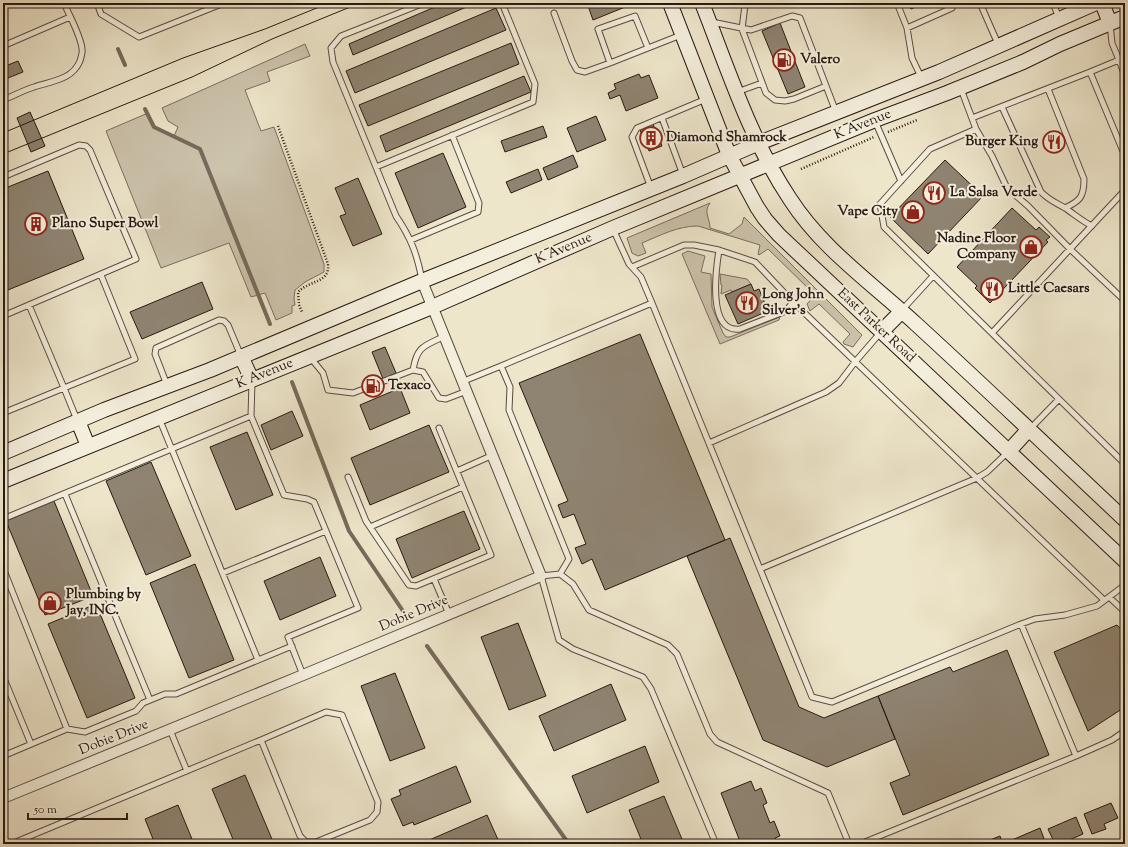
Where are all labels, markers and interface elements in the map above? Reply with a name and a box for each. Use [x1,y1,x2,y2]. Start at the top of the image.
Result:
fuel station icon: Valero [771,47,797,73]
place label: Valero [800,50,840,70]
street label: K Avenue [831,105,895,145]
building icon: Diamond Shamrock [638,125,664,151]
place label: Diamond Shamrock [666,128,787,148]
restaurant icon: Burger King [1041,129,1067,155]
place label: Burger King [965,132,1038,152]
restaurant icon: La Salsa Verde [921,180,947,206]
place label: La Salsa Verde [950,183,1038,203]
shop icon: Vape City [900,199,926,225]
place label: Vape City [837,202,898,222]
building icon: Plano Super Bowl [23,211,49,237]
place label: Plano Super Bowl [52,214,158,234]
street label: K Avenue [533,228,595,270]
place label: Nadine Floor Company [937,229,1017,265]
shop icon: Nadine Floor Company [1018,234,1044,260]
restaurant icon: Little Caesars [979,276,1005,302]
place label: Little Caesars [1008,279,1090,299]
street label: East Parker Road [832,284,920,368]
place label: Long John Silver's [762,285,825,321]
restaurant icon: Long John Silver's [734,290,760,316]
street label: K Avenue [233,354,297,394]
fuel station icon: Texaco [360,373,386,399]
place label: Texaco [388,376,431,396]
place label: Plumbing by Jay, INC. [65,585,141,621]
shop icon: Plumbing by Jay, INC. [37,590,63,616]
street label: Dobie Drive [376,590,452,638]
street label: Dobie Drive [76,715,152,761]
scale bar [28,795,127,821]
text: 50 m [33,801,57,819]

